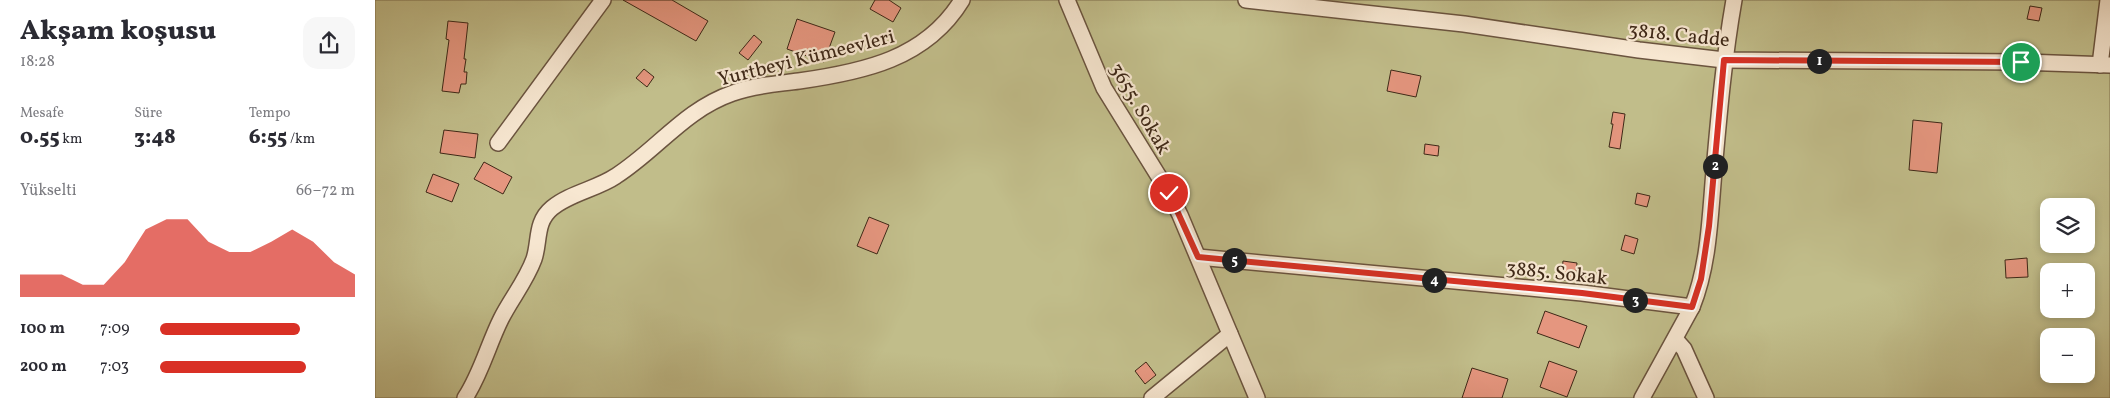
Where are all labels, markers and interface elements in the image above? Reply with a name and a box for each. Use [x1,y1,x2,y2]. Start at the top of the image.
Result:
text: Akşam koşusu [20,12,216,51]
button: share [303,17,355,69]
street label: 3818. Cadde [1627,17,1731,55]
street label: Yurtbeyi Kümeevleri [715,23,898,94]
pin [2000,41,2042,83]
pin: 1 [1807,48,1831,74]
icon: arrive [2007,48,2035,76]
text: 18:28 [20,51,55,73]
text: 1 [1817,52,1822,71]
street label: 3655. Sokak [1102,58,1177,160]
text: Mesafe [20,104,64,123]
text: Süre [134,104,162,123]
text: Tempo [249,104,290,123]
text: 0.55 [20,123,60,152]
text: 3:48 [134,123,176,152]
text: 6:55 [249,123,287,152]
text: km [60,130,82,149]
text: /km [287,130,315,149]
pin: 2 [1703,154,1727,178]
text: 2 [1712,157,1719,176]
pin [1148,172,1190,214]
icon: check [1155,179,1183,207]
text: Yükselti [20,180,77,202]
text: 66–72 m [296,180,355,202]
map controls [2040,198,2095,383]
button: layers [2040,198,2095,253]
pin: 5 [1221,248,1247,272]
text: 5 [1231,251,1238,270]
street label: 3885. Sokak [1505,255,1609,293]
button: + [2040,263,2095,318]
pin: 4 [1421,268,1447,292]
text: 4 [1430,271,1439,290]
pin: 3 [1623,288,1647,312]
text: 3 [1632,291,1639,310]
text: 100 m [20,318,65,340]
text: 7:09 [100,318,130,340]
button: − [2040,328,2095,383]
text: 200 m [20,356,67,378]
text: 7:03 [100,356,129,378]

